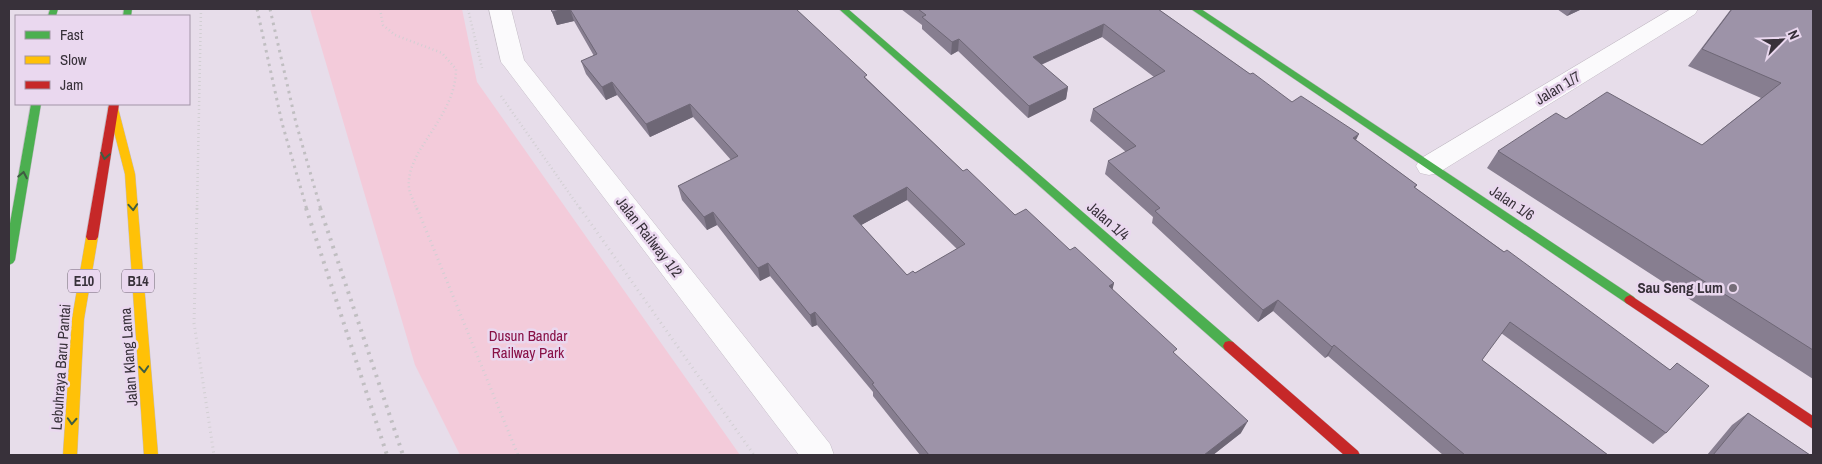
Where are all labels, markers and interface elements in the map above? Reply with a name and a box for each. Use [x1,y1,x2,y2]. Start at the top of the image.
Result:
legend [15,15,190,105]
north arrow [1757,15,1807,65]
text: Fast [60,24,84,45]
text: N [1784,27,1804,42]
text: Slow [60,49,87,70]
street label: Jalan 1/7 [1531,66,1585,109]
text: Jam [60,74,83,95]
one-way arrow [101,152,111,161]
one-way arrow [17,171,27,180]
street label: Jalan 1/6 [1486,180,1539,225]
street label: Jalan Railway 1/2 [611,192,688,282]
street label: Jalan 1/4 [1083,196,1134,245]
one-way arrow [127,203,138,211]
road number: E10 [68,270,100,292]
road number: B14 [122,270,154,292]
place label: Sau Seng Lum [1638,277,1723,298]
marker: Sau Seng Lum [1727,282,1739,294]
street label: Lebuhraya Baru Pantai [46,303,75,431]
street label: Jalan Klang Lama [115,307,142,407]
park label: Dusun Bandar Railway Park [489,325,567,363]
one-way arrow [139,366,150,374]
one-way arrow [66,418,77,426]

